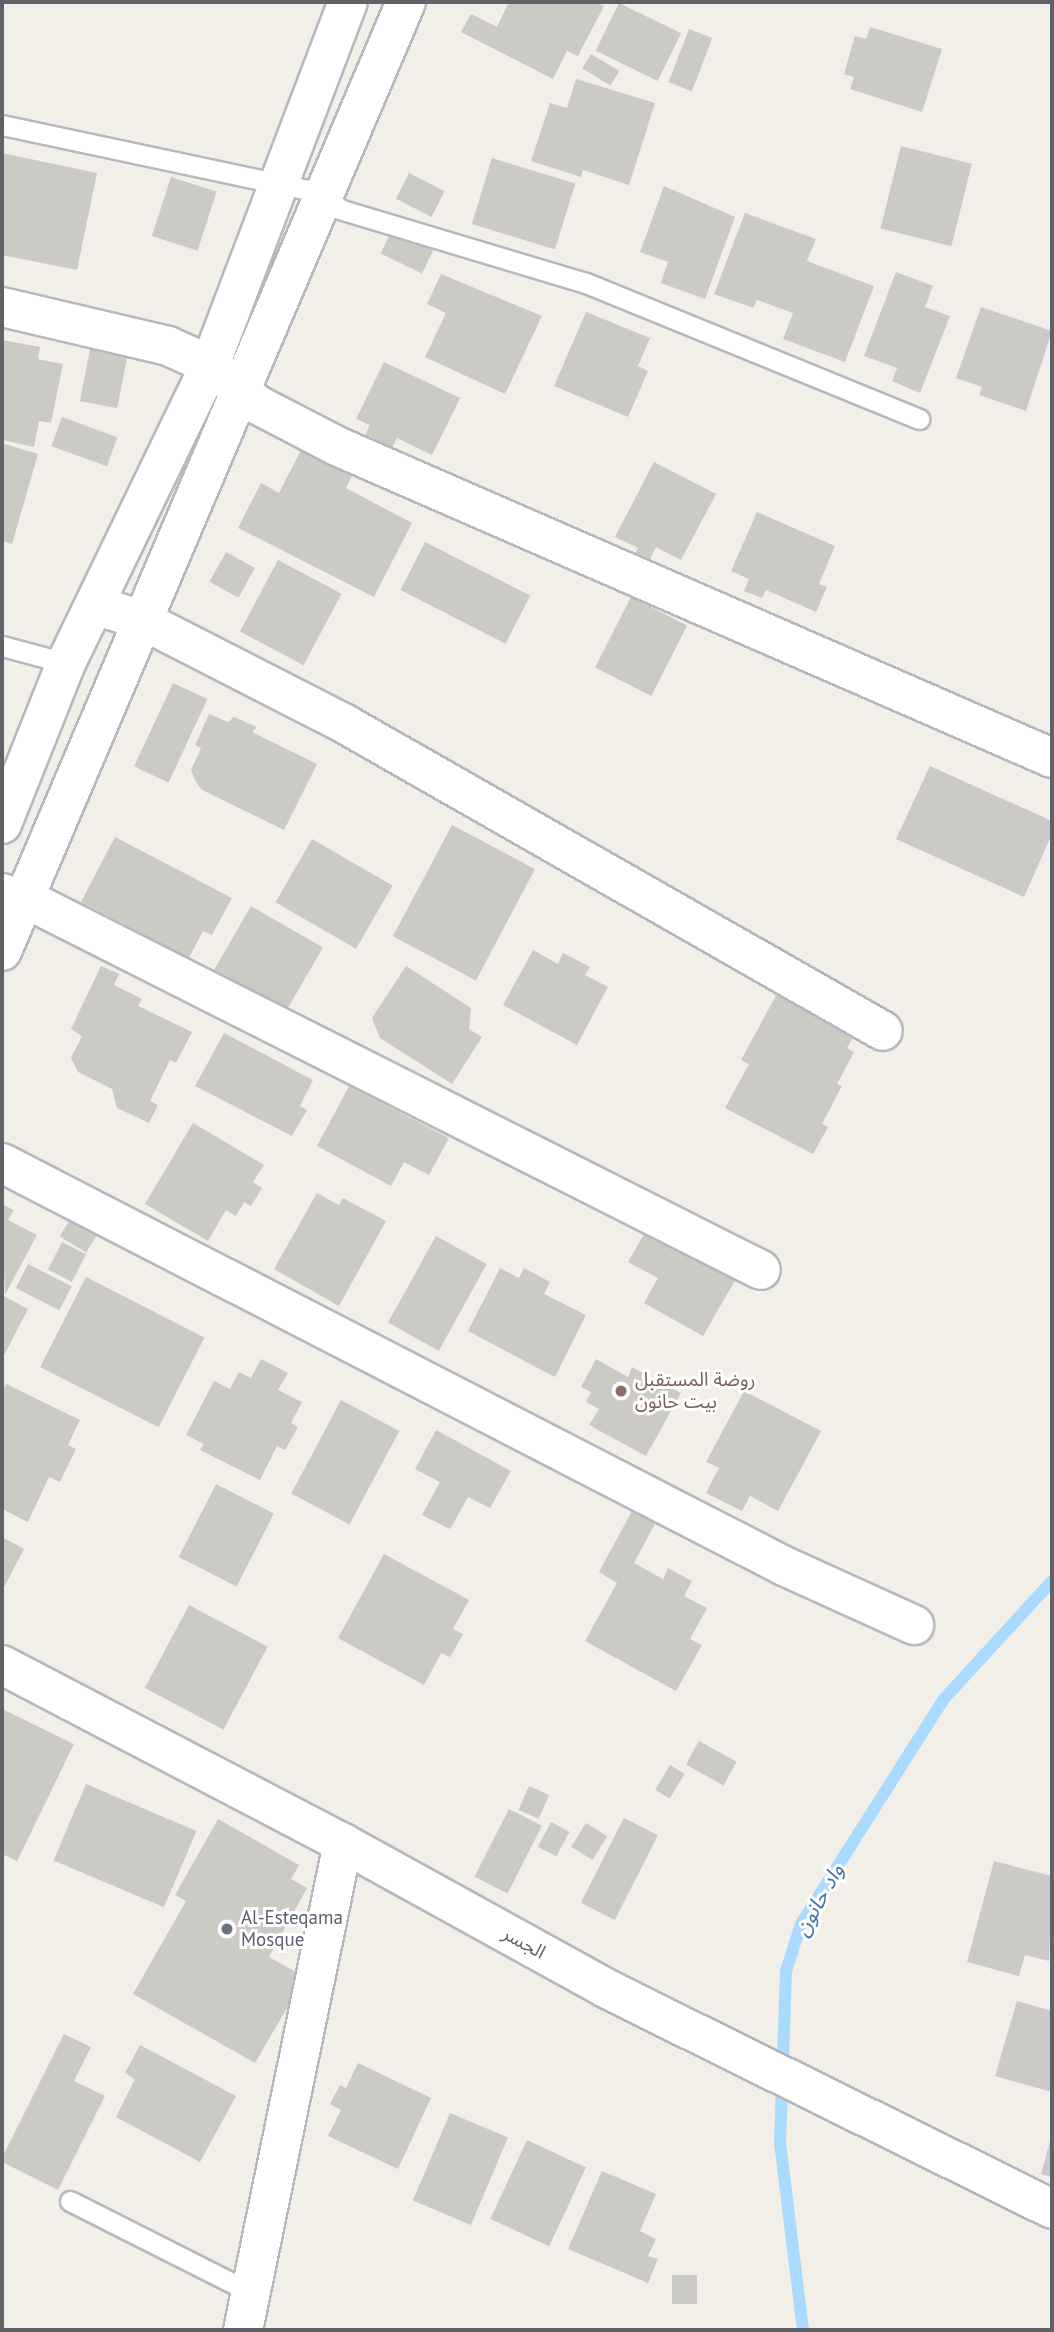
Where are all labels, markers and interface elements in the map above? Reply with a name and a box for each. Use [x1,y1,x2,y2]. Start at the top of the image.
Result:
place label: روضة المستقبل بيت حانون [635,1369,755,1413]
marker: روضة المستقبل بيت حانون [613,1383,629,1399]
water label: واد حانون [789,1860,849,1940]
place label: Al-Esteqama Mosque [241,1907,343,1951]
marker: Al-Esteqama Mosque [219,1921,235,1937]
street label: الجسر [499,1922,549,1964]

